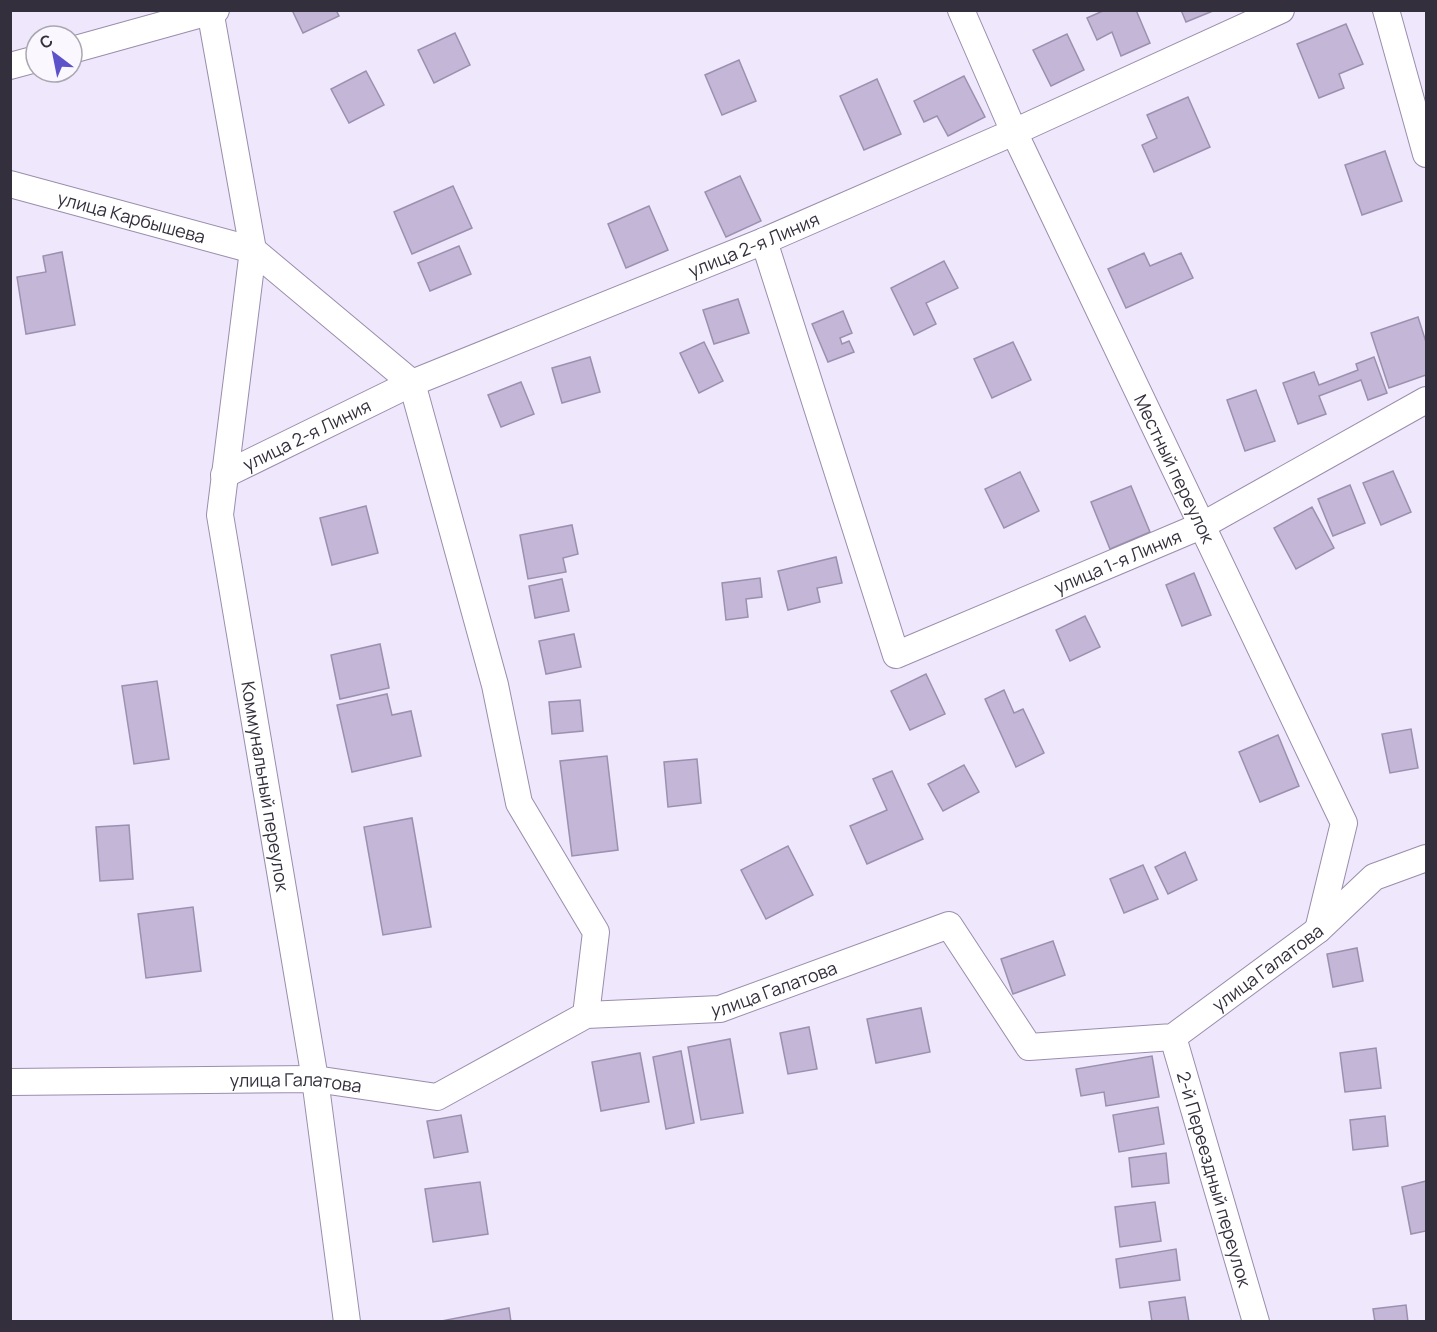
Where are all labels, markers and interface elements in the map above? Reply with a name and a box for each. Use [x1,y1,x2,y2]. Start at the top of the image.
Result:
north arrow [24,24,84,84]
text: С [35,29,57,54]
street label: улица Карбышева [55,185,208,249]
street label: улица 2-я Линия [685,206,823,282]
street label: Местный переулок [1129,390,1221,548]
street label: улица 2-я Линия [239,393,375,476]
street label: улица 1-я Линия [1050,524,1185,599]
street label: Коммунальный переулок [236,679,295,894]
street label: улица Галатова [1207,918,1328,1016]
street label: улица Галатова [711,955,840,1021]
street label: улица Галатова [230,1067,363,1098]
street label: 2-й Переездный переулок [1172,1069,1257,1291]

